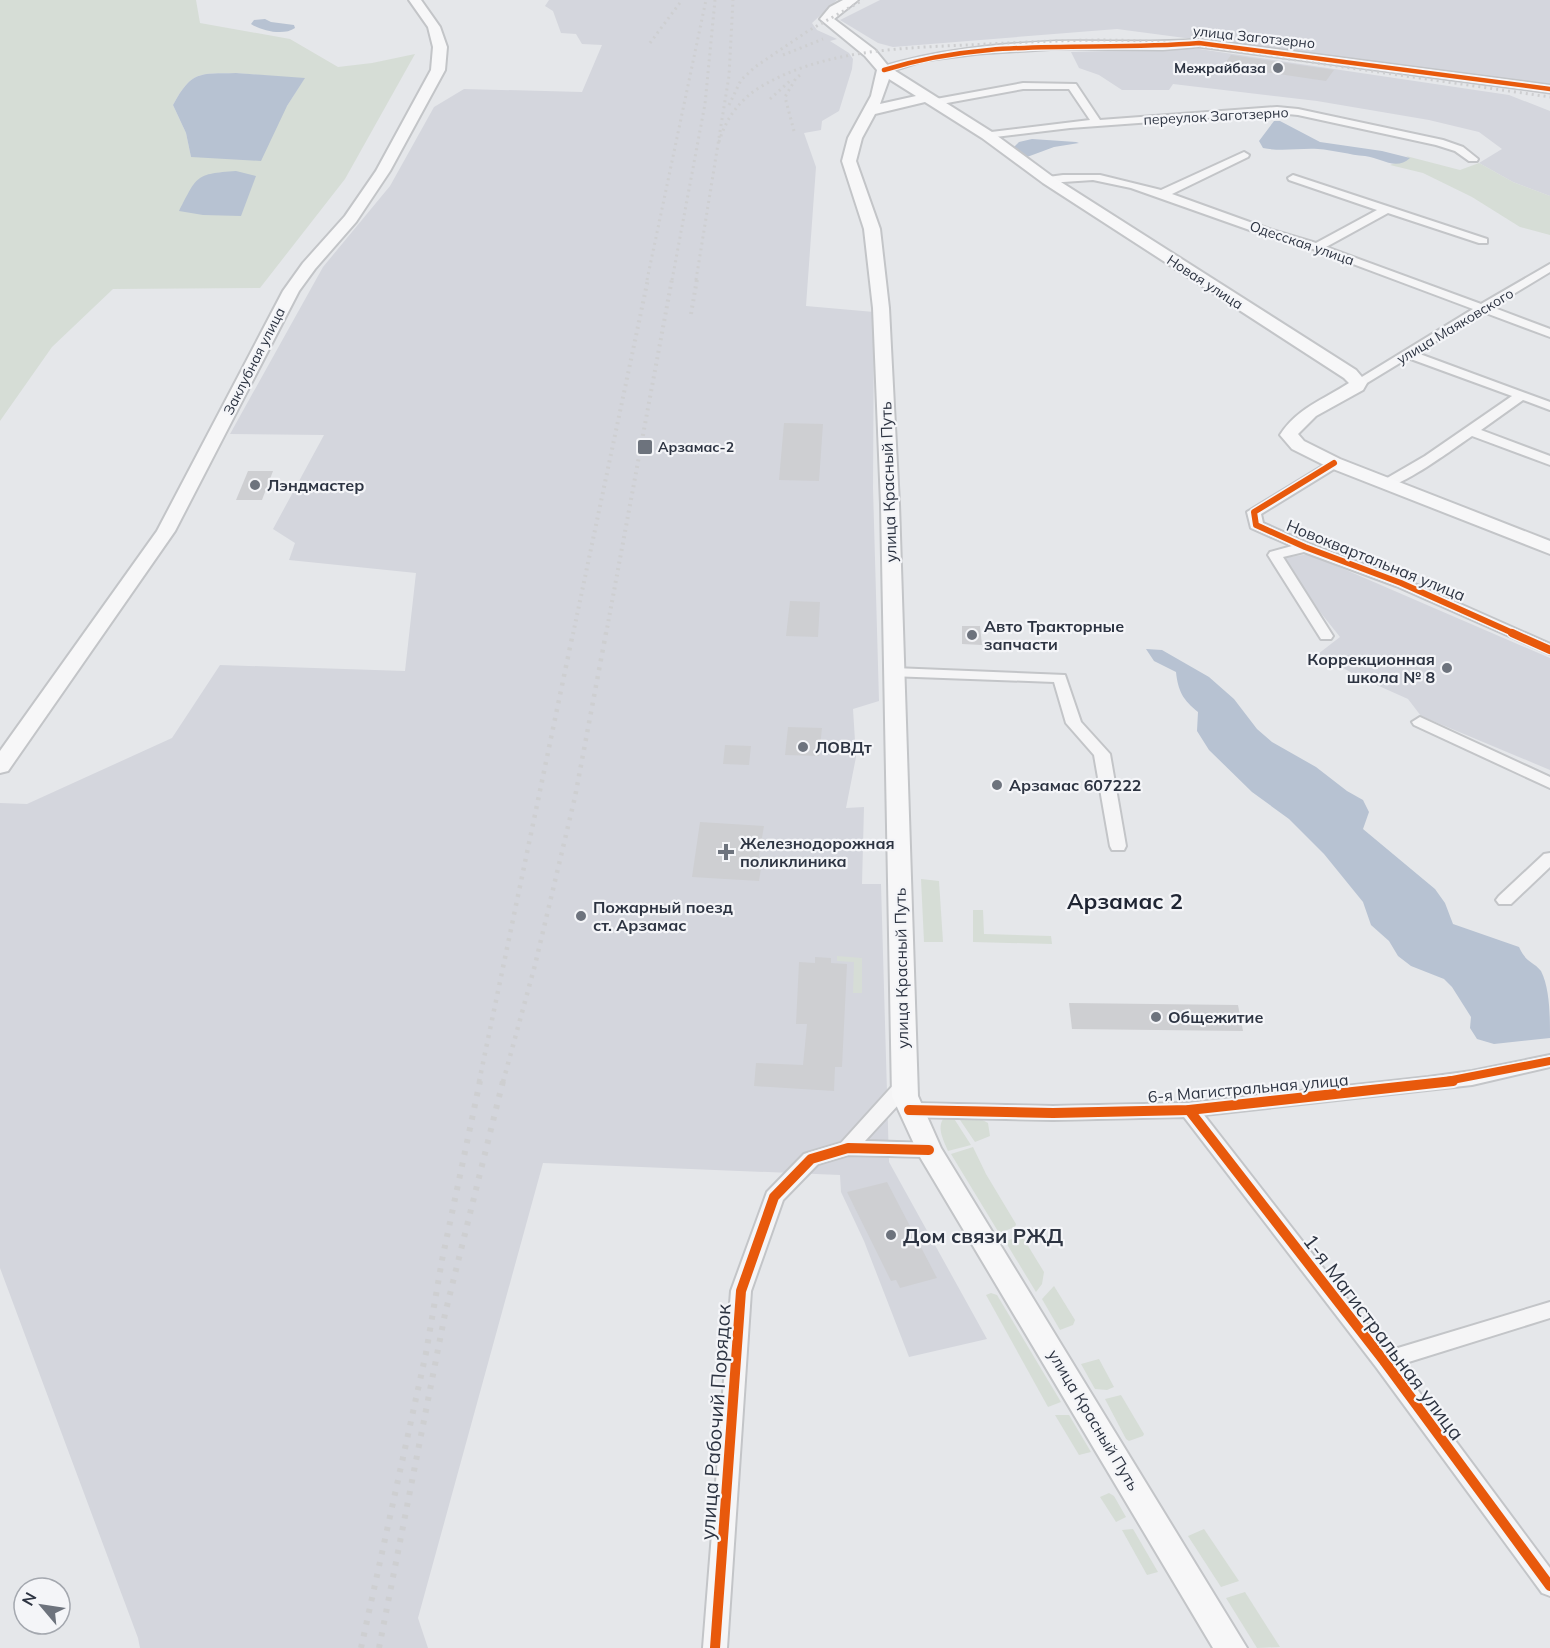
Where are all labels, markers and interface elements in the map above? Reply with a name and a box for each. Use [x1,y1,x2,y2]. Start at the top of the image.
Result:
street label: улица Заготзерно [1192,22,1316,52]
place label: Межрайбаза [1174,59,1266,77]
marker: Межрайбаза [1271,61,1285,75]
street label: переулок Заготзерно [1143,103,1289,129]
street label: Одесская улица [1247,217,1357,269]
street label: Новая улица [1163,251,1247,313]
street label: улица Маяковского [1393,284,1517,368]
street label: Заклубная улица [219,304,289,418]
street label: улица Красный Путь [875,401,901,563]
marker: Арзамас-2 [636,438,654,456]
place label: Арзамас-2 [658,438,734,456]
place label: Лэндмастер [267,475,364,495]
marker: Лэндмастер [248,478,262,492]
street label: Новоквартальная улица [1284,515,1468,605]
place label: Авто Тракторные запчасти [984,616,1124,654]
marker: Авто Тракторные запчасти [965,628,979,642]
place label: Коррекционная школа № 8 [1307,649,1435,687]
marker: Коррекционная школа № 8 [1440,661,1454,675]
place label: ЛОВДт [815,737,872,757]
marker: ЛОВДт [796,740,810,754]
place label: Арзамас 607222 [1009,775,1141,795]
marker: Арзамас 607222 [990,778,1004,792]
place label: Железнодорожная поликлиника [740,833,895,871]
marker: Железнодорожная поликлиника [717,843,735,861]
street label: улица Красный Путь [890,887,912,1049]
district label: Арзамас 2 [1067,887,1183,915]
place label: Пожарный поезд ст. Арзамас [593,897,733,935]
marker: Пожарный поезд ст. Арзамас [574,909,588,923]
place label: Общежитие [1168,1007,1263,1027]
marker: Общежитие [1149,1010,1163,1024]
street label: 6-я Магистральная улица [1147,1069,1349,1107]
place label: Дом связи РЖД [903,1223,1063,1248]
marker: Дом связи РЖД [884,1228,898,1242]
street label: 1-я Магистральная улица [1298,1229,1470,1445]
street label: улица Рабочий Порядок [694,1303,736,1541]
street label: улица Красный Путь [1044,1346,1144,1494]
north arrow [12,1576,72,1636]
text: N [17,1589,41,1609]

